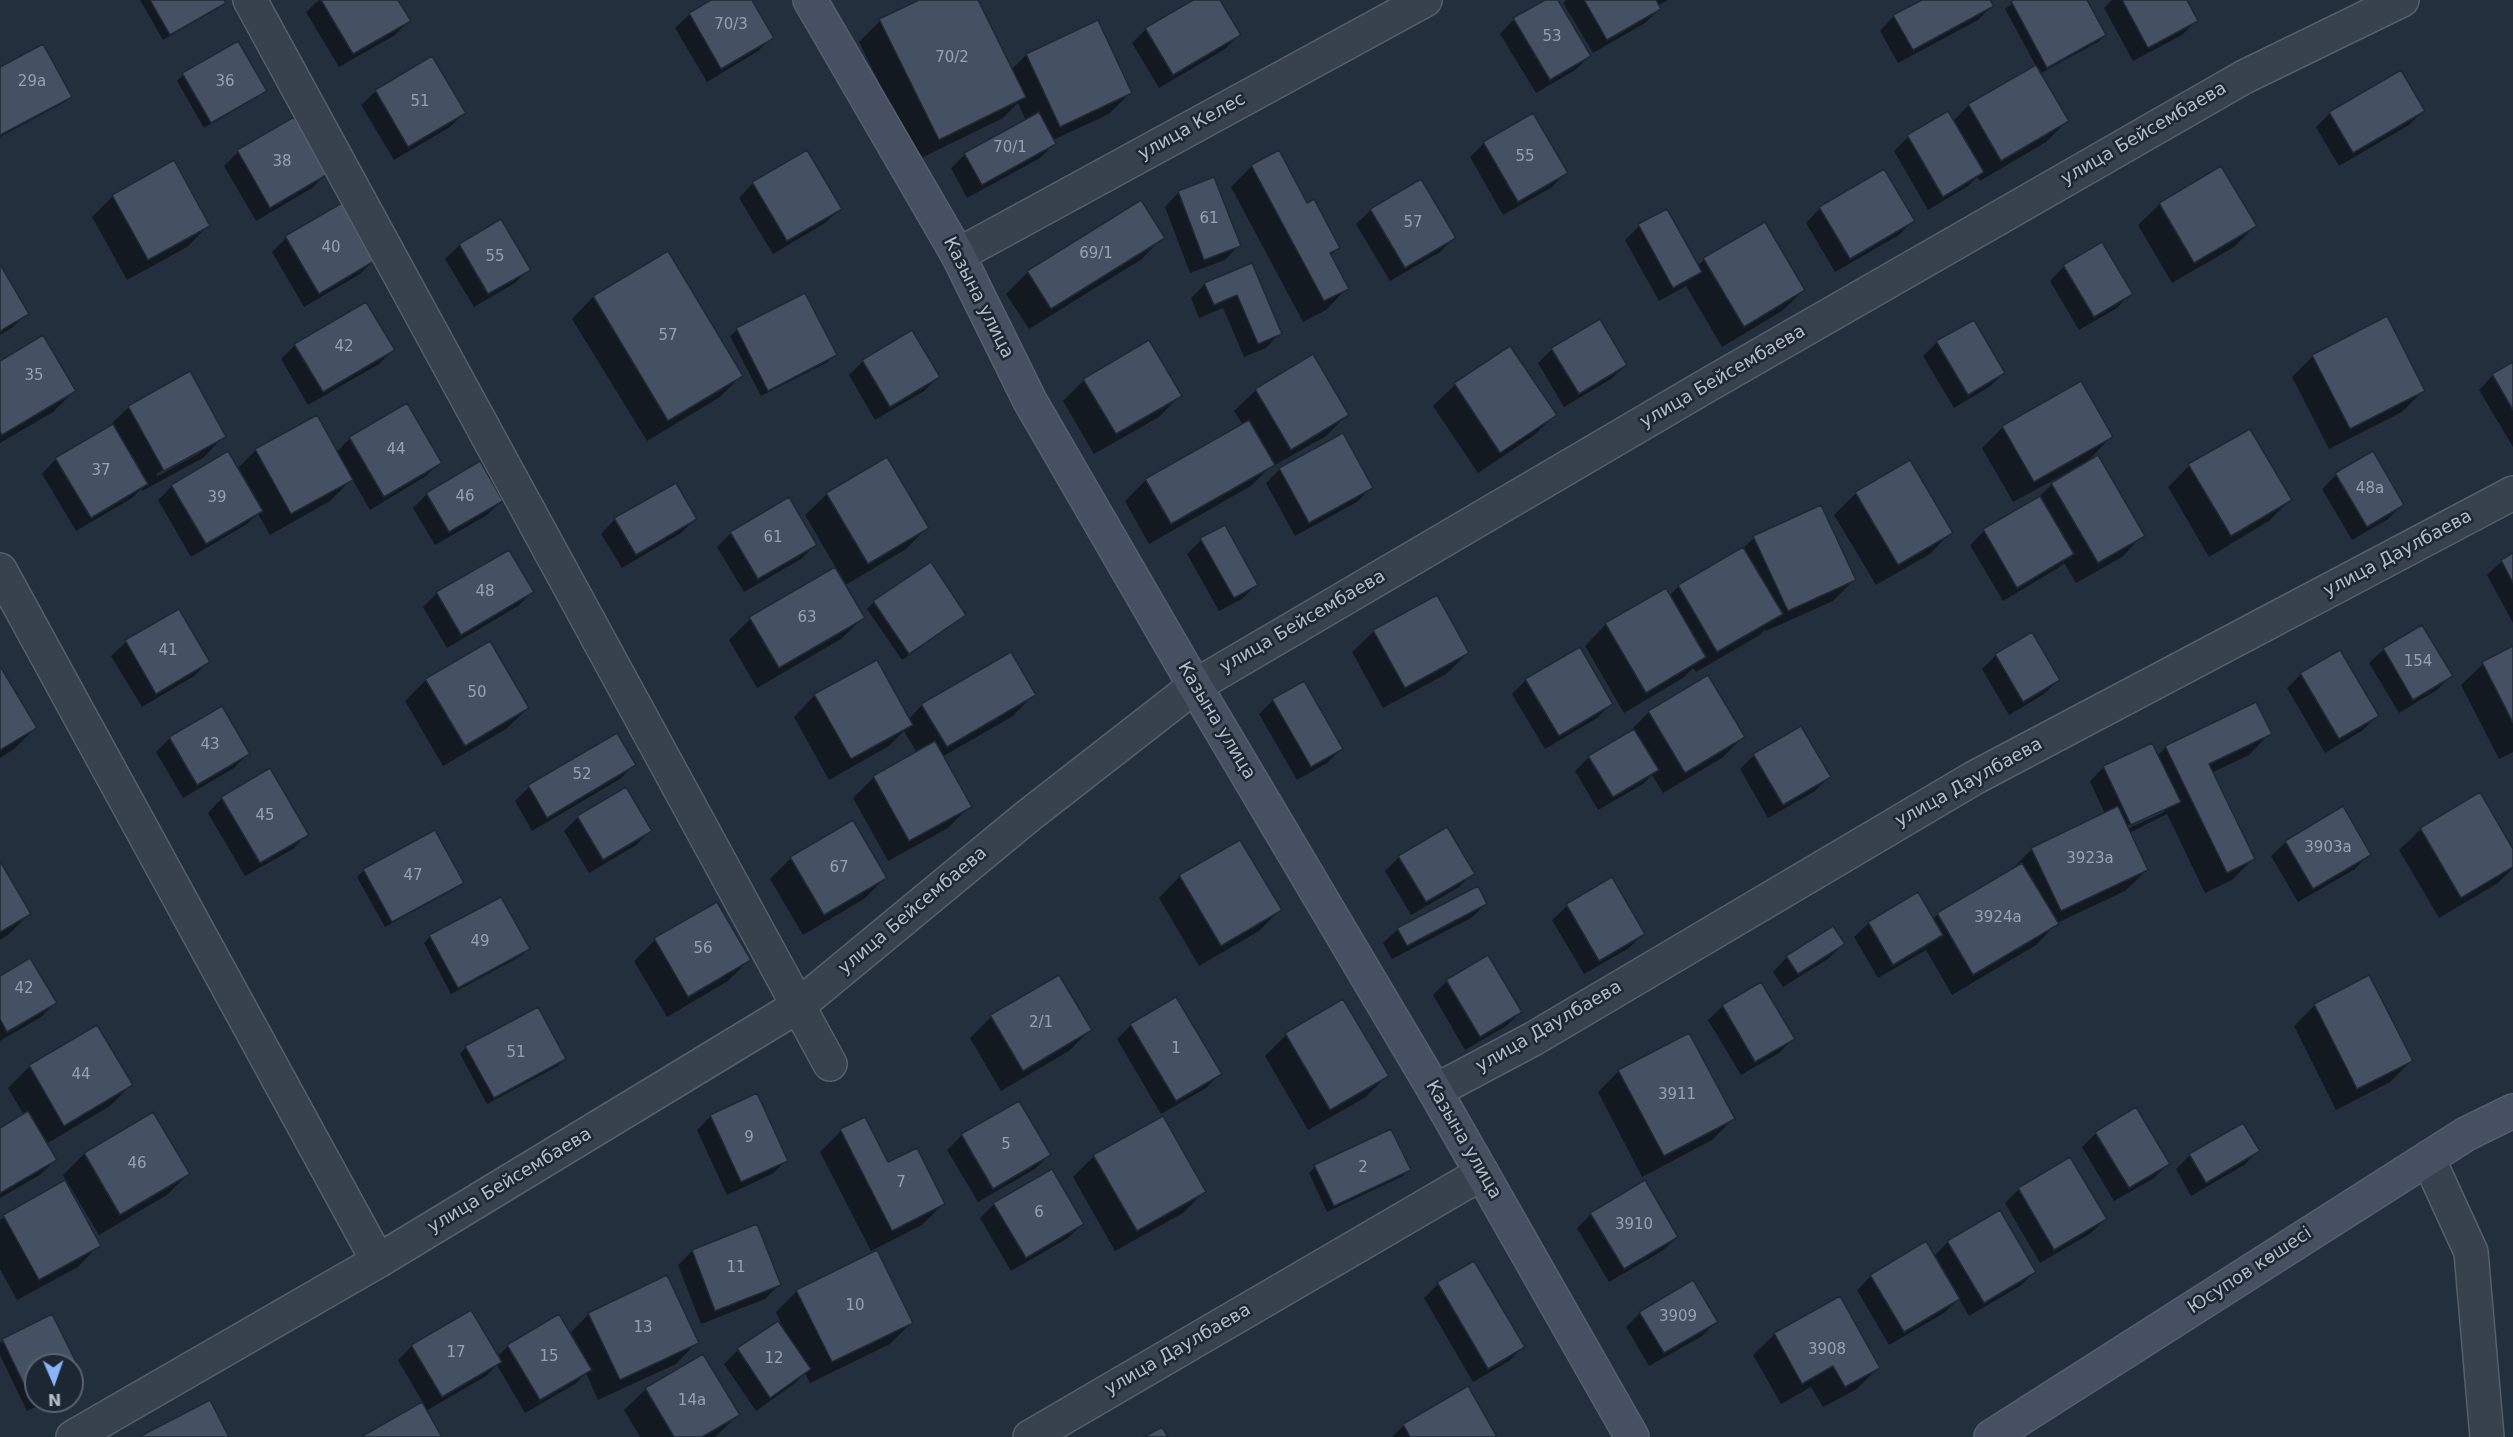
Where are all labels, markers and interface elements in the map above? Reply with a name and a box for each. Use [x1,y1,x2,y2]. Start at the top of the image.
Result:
house number: 70/3 [714,16,748,34]
house number: 53 [1542,28,1562,46]
house number: 70/2 [935,49,969,67]
house number: 29а [18,73,46,91]
house number: 36 [215,73,235,91]
street label: улица Бейсембаева [2057,78,2231,190]
street label: улица Келес [1135,89,1249,165]
house number: 51 [410,93,430,111]
house number: 70/1 [993,139,1027,157]
house number: 55 [1515,148,1535,166]
house number: 38 [272,153,292,171]
house number: 61 [1199,210,1219,228]
house number: 57 [1403,214,1423,232]
street label: Казына улица [938,234,1018,362]
house number: 40 [321,239,341,257]
house number: 69/1 [1079,245,1113,263]
house number: 55 [485,248,505,266]
street label: улица Бейсембаева [1636,321,1810,433]
house number: 57 [658,327,678,345]
house number: 42 [334,338,354,356]
house number: 35 [24,367,44,385]
house number: 44 [386,441,406,459]
house number: 37 [91,462,111,480]
house number: 48а [2356,480,2384,498]
house number: 46 [455,488,475,506]
house number: 39 [207,489,227,507]
street label: улица Даулбаева [2320,506,2476,602]
house number: 61 [763,529,783,547]
street label: улица Бейсембаева [1216,566,1390,678]
house number: 48 [475,583,495,601]
house number: 63 [797,609,817,627]
house number: 41 [158,642,178,660]
house number: 154 [2404,653,2432,671]
street label: Казына улица [1172,658,1260,784]
house number: 50 [467,684,487,702]
street label: улица Даулбаева [1892,734,2046,832]
house number: 43 [200,736,220,754]
house number: 52 [572,766,592,784]
house number: 45 [255,807,275,825]
house number: 3903а [2304,839,2352,857]
street label: улица Бейсембаева [834,843,992,979]
house number: 3923а [2066,850,2114,868]
house number: 67 [829,859,849,877]
house number: 47 [403,867,423,885]
house number: 3924а [1974,909,2022,927]
house number: 49 [470,933,490,951]
house number: 56 [693,940,713,958]
street label: улица Даулбаева [1472,976,1626,1078]
house number: 42 [14,980,34,998]
house number: 2/1 [1029,1014,1053,1032]
house number: 1 [1171,1040,1181,1058]
house number: 51 [506,1044,526,1062]
house number: 44 [71,1066,91,1084]
street label: Казына улица [1420,1077,1506,1203]
house number: 3911 [1658,1086,1696,1104]
street label: улица Бейсембаева [424,1123,596,1239]
house number: 9 [744,1129,754,1147]
house number: 5 [1001,1136,1011,1154]
house number: 46 [127,1155,147,1173]
house number: 2 [1358,1159,1368,1177]
house number: 7 [896,1174,906,1192]
house number: 6 [1034,1204,1044,1222]
house number: 3910 [1615,1216,1653,1234]
street label: Юсупов көшесі [2184,1223,2316,1319]
house number: 11 [726,1259,746,1277]
house number: 10 [845,1297,865,1315]
street label: улица Даулбаева [1101,1299,1255,1401]
house number: 3909 [1659,1308,1697,1326]
house number: 13 [633,1319,653,1337]
house number: 3908 [1808,1341,1846,1359]
house number: 17 [446,1344,466,1362]
house number: 15 [539,1348,559,1366]
house number: 12 [764,1350,784,1368]
north arrow [24,1353,84,1413]
text: N [48,1390,62,1409]
house number: 14а [678,1392,706,1410]

